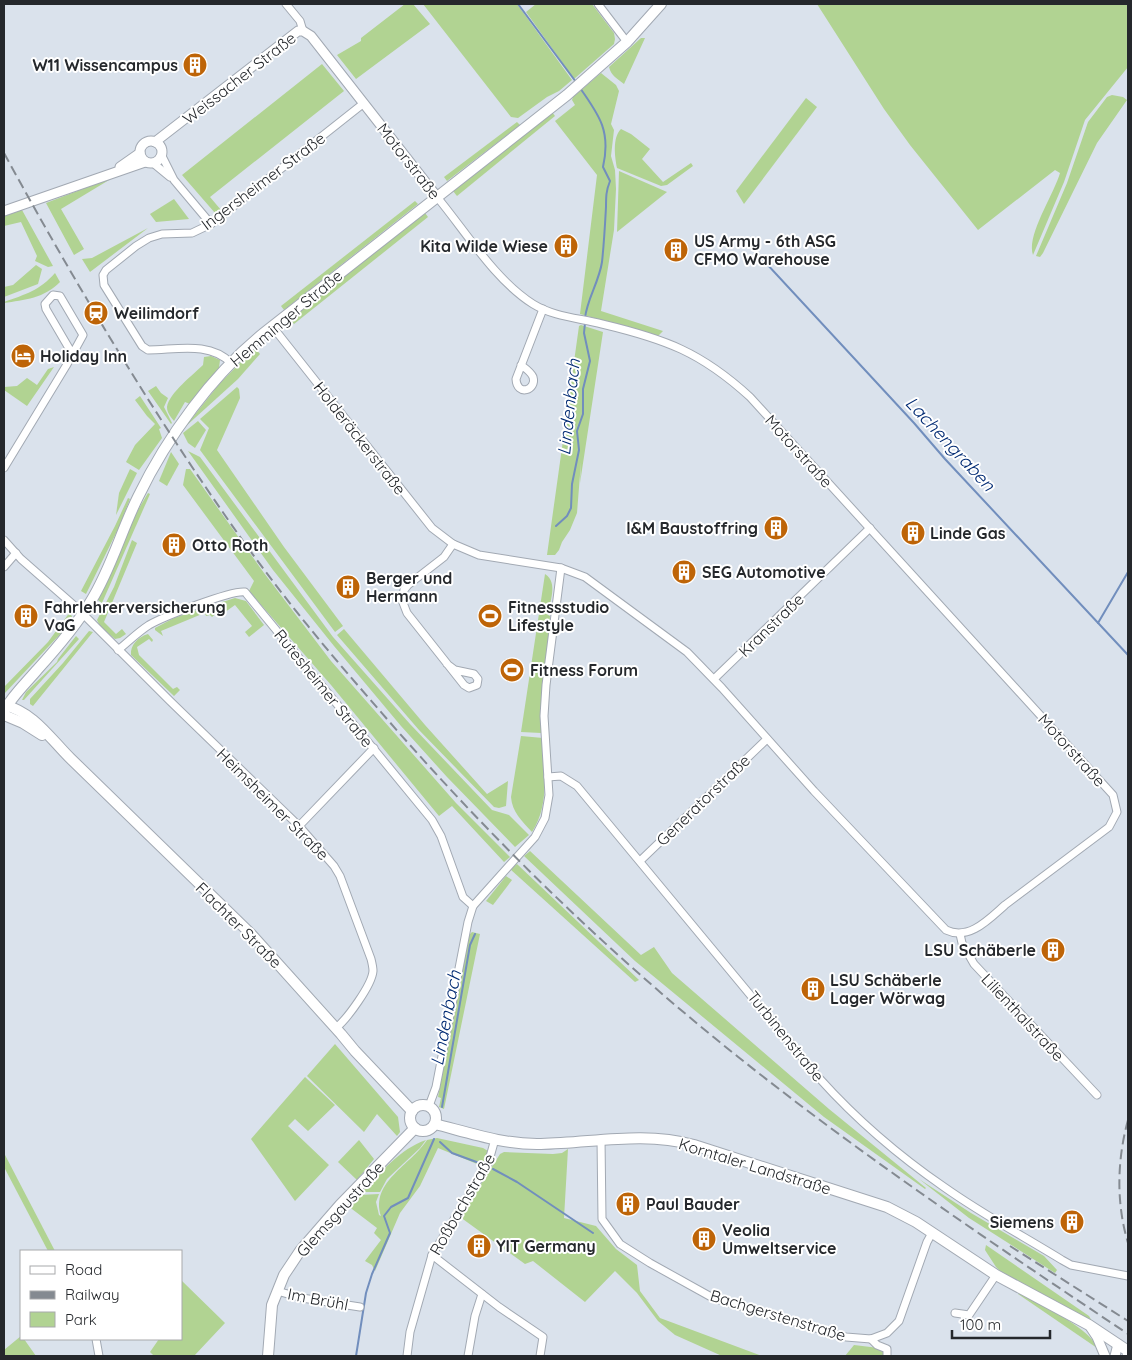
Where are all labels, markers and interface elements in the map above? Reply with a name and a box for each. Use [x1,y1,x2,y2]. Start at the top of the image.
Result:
street label: Weissacher Straße [178,28,300,128]
building icon: W11 Wissencampus [182,52,208,78]
place label: W11 Wissencampus [32,55,178,75]
street label: Motorstraße [373,119,445,203]
street label: Ingersheimer Straße [197,128,329,234]
place label: US Army - 6th ASG CFMO Warehouse [694,231,836,269]
building icon: Kita Wilde Wiese [553,233,579,259]
place label: Kita Wilde Wiese [420,236,548,256]
building icon: US Army - 6th ASG CFMO Warehouse [663,237,689,263]
street label: Hemminger Straße [226,265,346,371]
station icon: Weilimdorf [83,300,109,326]
place label: Weilimdorf [114,303,199,323]
hotel icon: Holiday Inn [10,343,36,369]
place label: Holiday Inn [40,346,127,366]
water label: Lindenbach [552,357,585,456]
street label: Holderäckerstraße [310,377,410,499]
water label: Lachengraben [901,392,1000,496]
street label: Motorstraße [761,410,837,492]
building icon: I&M Baustoffring [763,515,789,541]
place label: I&M Baustoffring [626,518,758,538]
building icon: Linde Gas [900,520,926,546]
place label: Linde Gas [930,523,1006,543]
building icon: Otto Roth [161,532,187,558]
place label: Otto Roth [192,535,268,555]
building icon: SEG Automotive [671,559,697,585]
place label: SEG Automotive [702,562,826,582]
place label: Berger und Hermann [366,568,452,606]
building icon: Berger und Hermann [335,574,361,600]
street label: Kranstraße [734,589,808,661]
place label: Fahrlehrerversicherung VaG [44,597,226,635]
place label: Fitnessstudio Lifestyle [508,597,609,635]
building icon: Fahrlehrerversicherung VaG [13,603,39,629]
sports icon: Fitnessstudio Lifestyle [477,603,503,629]
street label: Rutesheimer Straße [270,625,378,751]
sports icon: Fitness Forum [499,657,525,683]
place label: Fitness Forum [530,660,638,680]
street label: Motorstraße [1034,709,1110,791]
street label: Heimsheimer Straße [213,744,333,864]
street label: Generatorstraße [652,750,754,850]
street label: Flachter Straße [192,878,286,972]
building icon: LSU Schäberle [1040,937,1066,963]
place label: LSU Schäberle [924,940,1036,960]
water label: Lindenbach [425,968,466,1068]
street label: Lilienthalstraße [977,969,1069,1065]
place label: LSU Schäberle Lager Wörwag [830,970,945,1008]
building icon: LSU Schäberle Lager Wörwag [800,976,826,1002]
street label: Turbinenstraße [743,987,829,1085]
street label: Korntaler Landstraße [676,1133,834,1199]
street label: Roßbachstraße [425,1150,499,1258]
street label: Glemsgaustraße [292,1157,388,1261]
building icon: Paul Bauder [615,1191,641,1217]
place label: Paul Bauder [646,1194,740,1214]
building icon: Siemens [1059,1209,1085,1235]
place label: Siemens [990,1212,1054,1232]
place label: Veolia Umweltservice [722,1220,836,1258]
building icon: Veolia Umweltservice [691,1226,717,1252]
building icon: YIT Germany [466,1233,492,1259]
place label: YIT Germany [496,1236,596,1256]
legend [20,1250,182,1340]
text: Road [65,1260,102,1279]
street label: Im Brühl [286,1283,350,1315]
text: Railway [65,1285,120,1304]
street label: Bachgerstenstraße [708,1285,848,1345]
scale bar [952,1308,1050,1340]
text: Park [65,1310,97,1329]
text: 100 m [960,1315,1001,1334]

